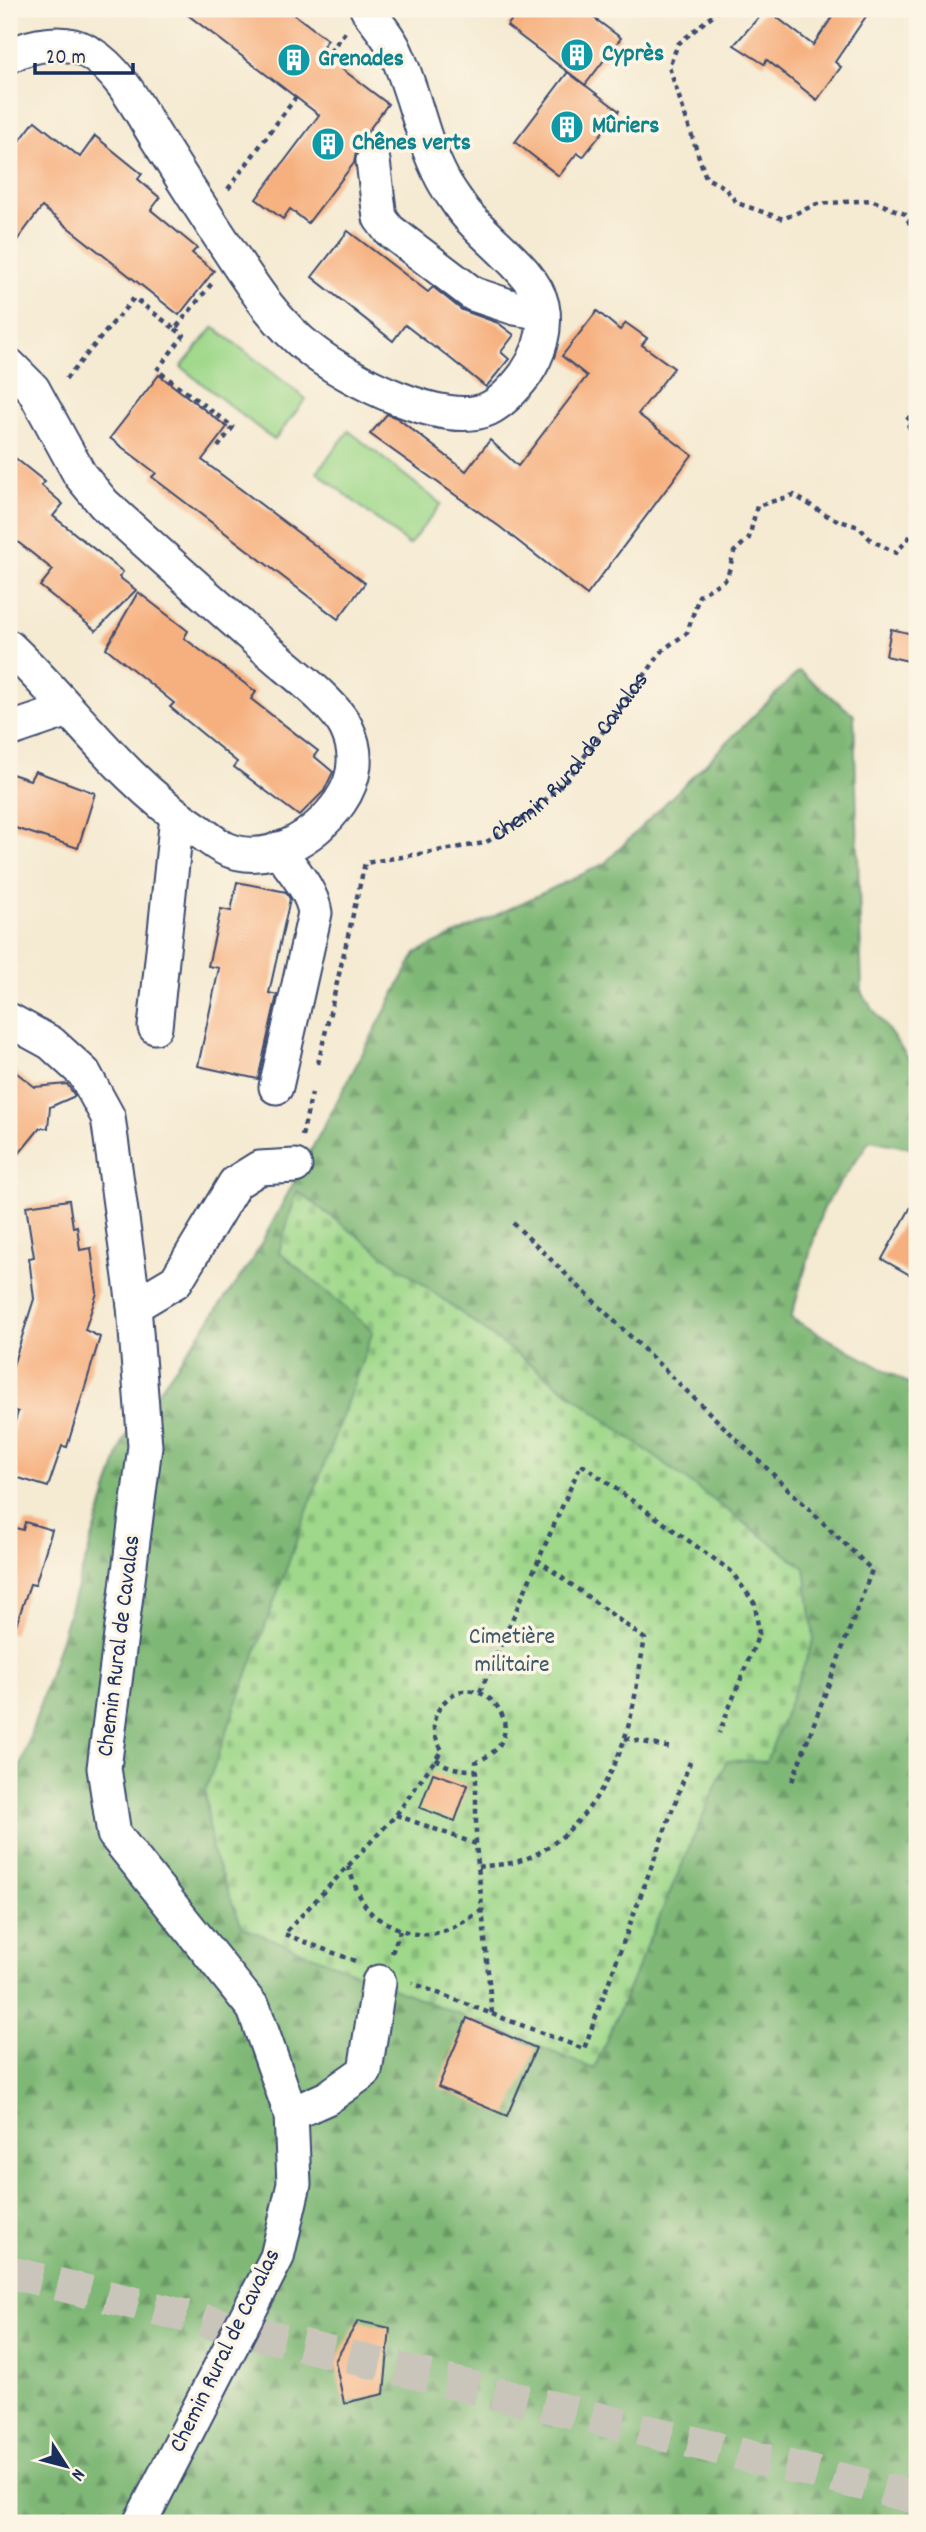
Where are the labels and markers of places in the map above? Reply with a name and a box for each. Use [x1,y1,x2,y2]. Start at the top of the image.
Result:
building icon: Cyprès [558,36,596,74]
place label: Cyprès [602,38,664,72]
building icon: Grenades [275,41,313,79]
place label: Grenades [318,43,404,77]
building icon: Mûriers [548,108,586,146]
place label: Mûriers [592,110,659,144]
building icon: Chênes verts [309,125,347,163]
place label: Chênes verts [352,127,471,161]

